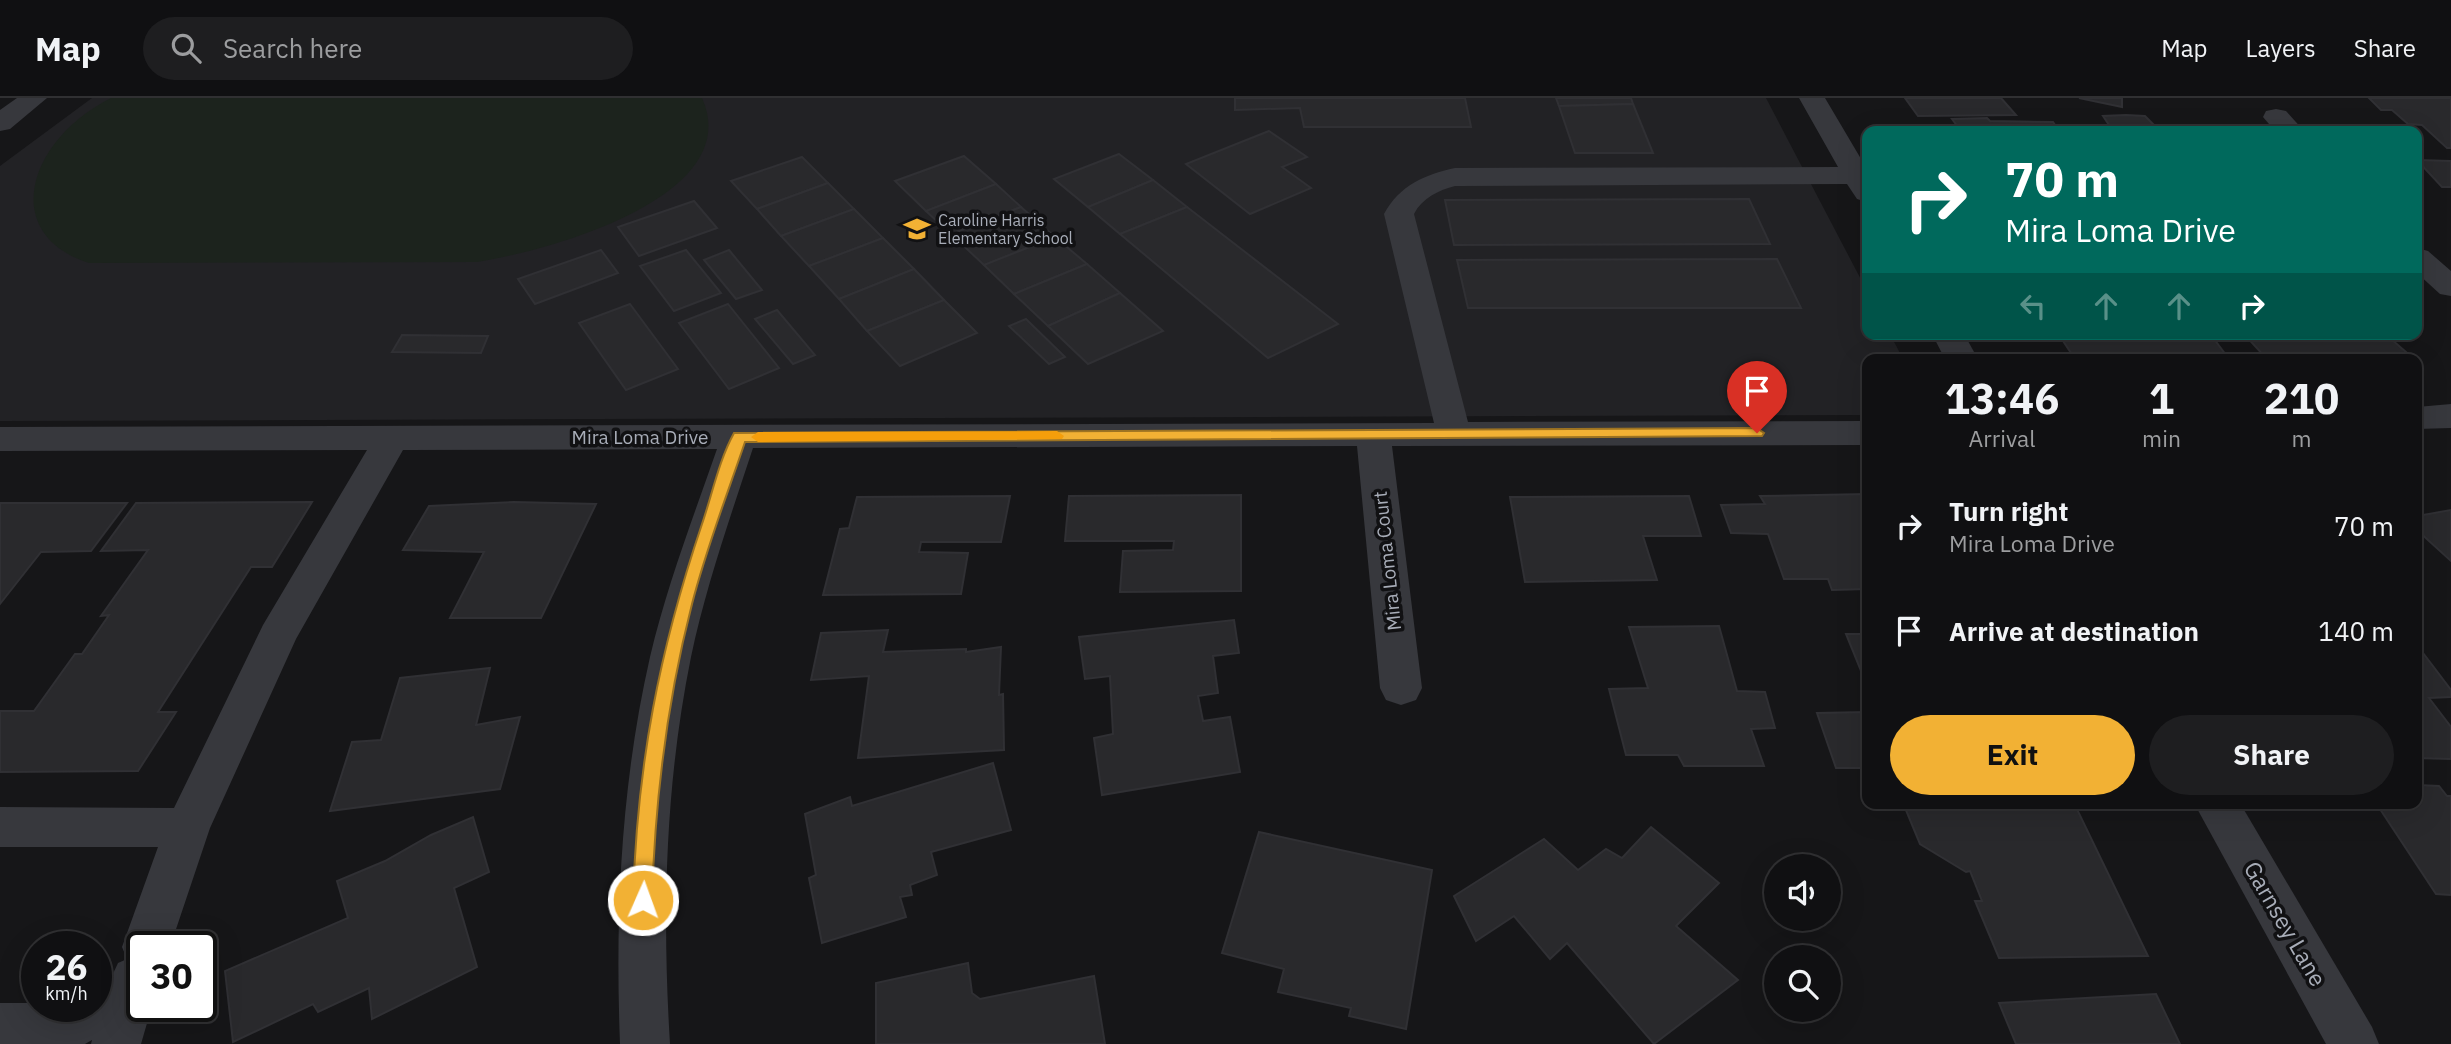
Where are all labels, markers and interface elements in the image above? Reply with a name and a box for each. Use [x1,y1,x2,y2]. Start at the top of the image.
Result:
search box [143,17,633,80]
text: Map [35,27,101,70]
icon: search [167,29,205,67]
text: Search here [223,31,362,65]
text: Map [2161,32,2208,64]
text: Layers [2246,32,2316,64]
text: Share [2354,32,2416,64]
text: 70 m [2005,147,2119,210]
icon: right [1890,154,1981,245]
text: Mira Loma Drive [2005,209,2236,251]
place label: Caroline Harris Elementary School [938,210,1073,248]
school or university icon: Caroline Harris Elementary School [902,214,932,244]
icon: left [2014,287,2052,325]
icon: ahead [2087,287,2125,325]
icon: ahead [2160,287,2198,325]
icon: right [2233,287,2271,325]
pin [1727,361,1787,433]
text: 13:46 [1945,371,2059,426]
text: 1 [2149,371,2174,426]
text: 210 [2264,371,2339,426]
icon: arrive [1738,372,1776,410]
text: Arrival [1969,423,2036,453]
text: min [2142,423,2181,453]
text: m [2291,423,2312,453]
street label: Mira Loma Drive [572,425,709,449]
street label: Mira Loma Court [1368,490,1406,632]
text: Turn right [1949,494,2068,528]
icon: right [1890,507,1928,545]
text: 70 m [2334,509,2394,543]
text: Mira Loma Drive [1949,528,2115,558]
icon: arrive [1890,612,1928,650]
text: Arrive at destination [1949,614,2199,648]
text: 140 m [2318,614,2394,648]
button: Exit [1890,715,2135,795]
button: Share [2149,715,2394,795]
map controls [1764,854,1841,1022]
button: sound [1764,854,1841,931]
street label: Garnsey Lane [2238,855,2334,992]
position arrow [606,863,680,937]
speed limit sign: 30 [126,931,217,1022]
text: 26 [45,944,88,990]
button: search [1764,945,1841,1022]
text: km/h [45,982,88,1005]

